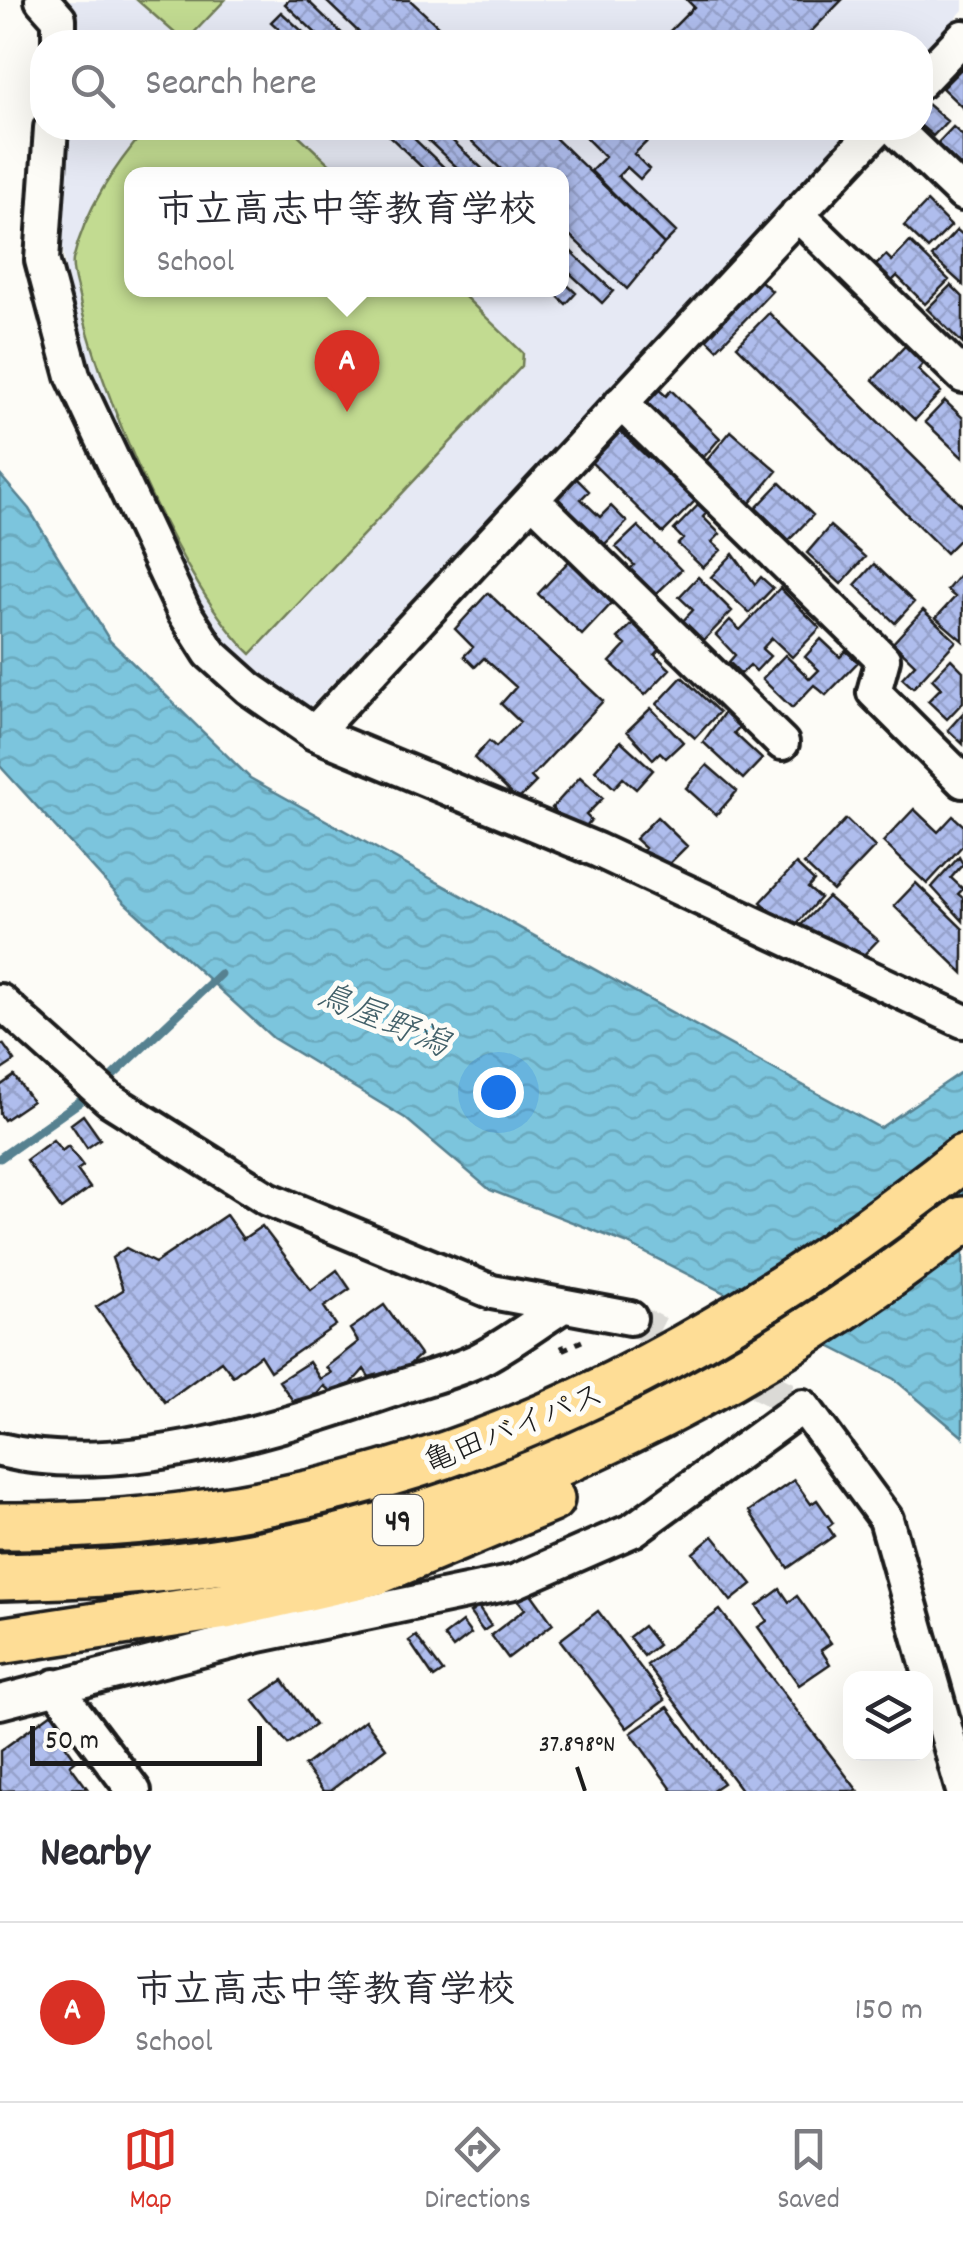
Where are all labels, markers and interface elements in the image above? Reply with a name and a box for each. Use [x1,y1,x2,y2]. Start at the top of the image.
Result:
search box [30,30,933,140]
icon: search [65,58,120,113]
text: Search here [145,58,317,113]
popup [124,167,569,297]
text: 市立高志中等教育学校 [156,186,537,241]
text: School [156,241,234,287]
pin: A [314,330,380,412]
water label: 鳥屋野潟 [308,972,457,1073]
your location [473,1067,524,1118]
street label: 亀田バイパス [418,1374,612,1489]
road number: 49 [373,1495,423,1545]
map controls [843,1671,933,1761]
button: layers [843,1671,933,1761]
scale bar [30,1721,262,1766]
text: 50 m [45,1723,99,1763]
text: 37.898°N [539,1728,615,1764]
text: Nearby [40,1826,150,1886]
text: 市立高志中等教育学校 [135,1966,515,2021]
text: A [64,1989,81,2035]
text: 150 m [854,1989,923,2035]
text: School [135,2021,213,2067]
tab: Map [123,2122,178,2222]
tab: Directions [425,2122,531,2222]
tab: Saved [777,2122,840,2222]

